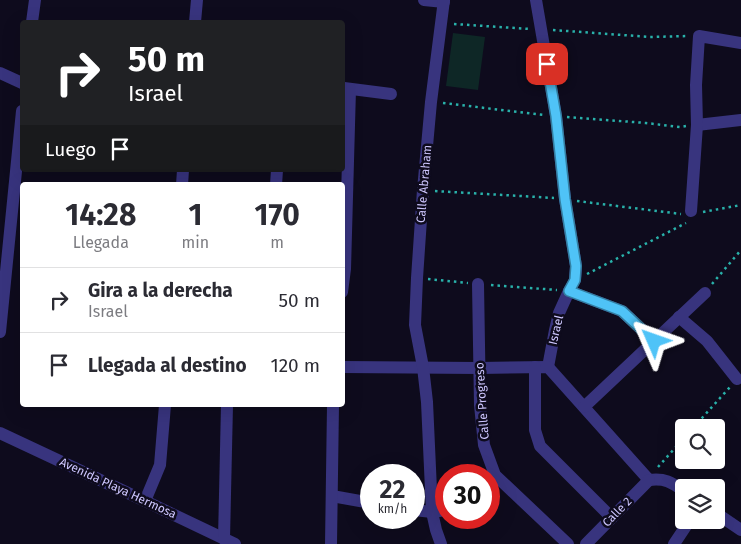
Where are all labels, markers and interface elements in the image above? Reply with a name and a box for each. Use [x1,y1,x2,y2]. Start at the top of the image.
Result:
text: 50 m [128,38,205,80]
icon: right [45,40,110,105]
pin [526,43,568,85]
icon: arrive [533,50,561,78]
text: Israel [128,80,183,107]
icon: arrive [106,135,134,163]
text: Luego [45,138,96,161]
street label: Calle Abraham [414,144,434,224]
text: 14:28 [65,197,136,233]
text: 1 [188,197,202,233]
text: 170 [255,197,300,233]
text: Llegada [73,233,129,252]
text: min [182,233,209,252]
text: m [270,233,284,252]
text: Gira a la derecha [88,279,233,302]
icon: right [45,286,73,314]
text: 50 m [279,289,320,312]
text: Israel [88,302,128,321]
street label: Israel [546,313,566,346]
position arrow [627,314,679,366]
icon: arrive [45,351,73,379]
text: Llegada al destino [88,354,247,377]
text: 120 m [270,354,320,377]
street label: Calle Progreso [472,362,492,440]
map controls [675,419,725,529]
button: search [675,419,725,469]
street label: Avenida Playa Hermosa [57,455,179,521]
speed limit sign: 30 [435,464,500,529]
text: 22 [380,475,405,505]
button: layers [675,479,725,529]
street label: Calle 2 [600,494,634,530]
text: km/h [378,502,407,516]

